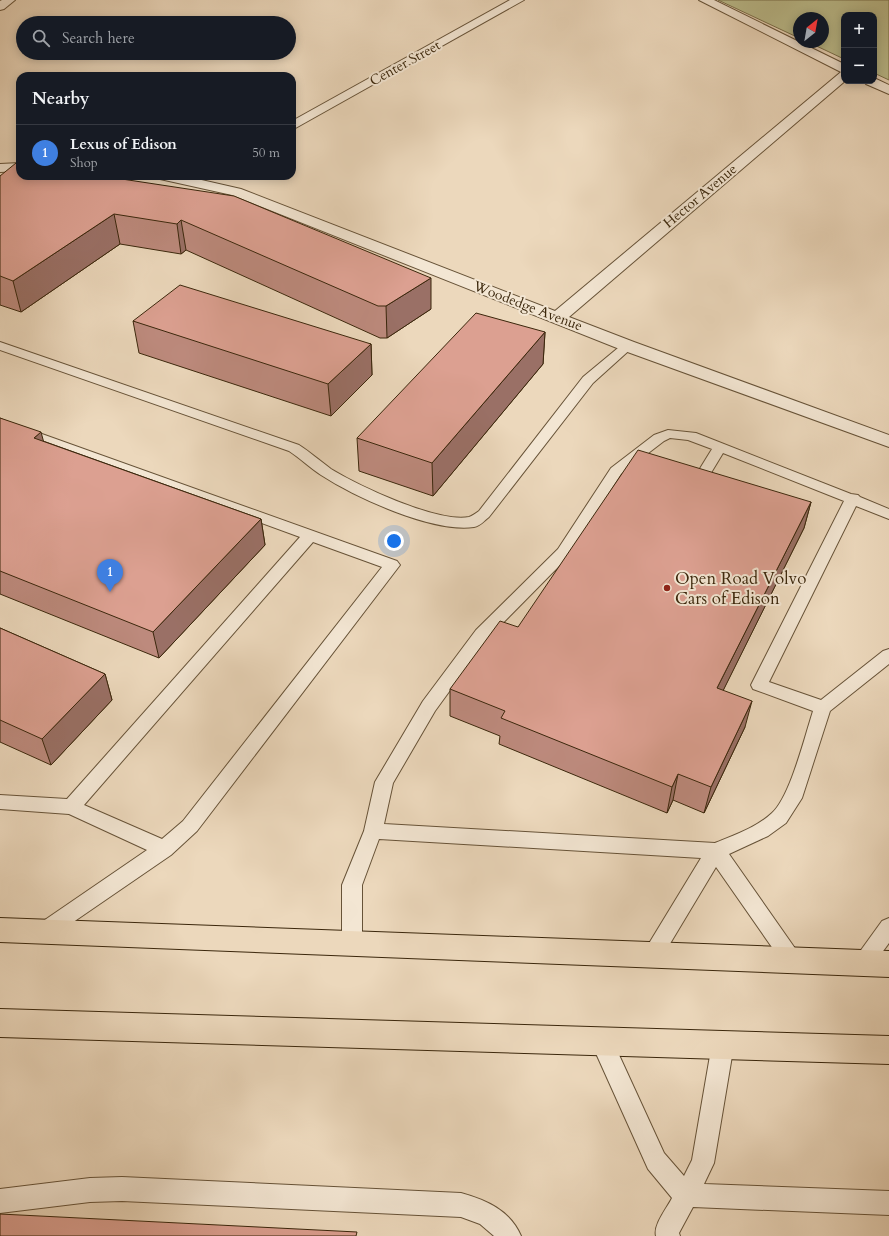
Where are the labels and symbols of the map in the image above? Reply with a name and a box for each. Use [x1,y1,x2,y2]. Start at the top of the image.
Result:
north arrow [793,12,829,48]
street label: Center Street [366,35,444,90]
street label: Hector Avenue [659,160,741,232]
street label: Woodedge Avenue [470,276,585,336]
your location [384,531,404,551]
pin: 1 [97,559,123,592]
place label: Open Road Volvo Cars of Edison [675,567,806,610]
marker: Open Road Volvo Cars of Edison [662,583,672,593]

